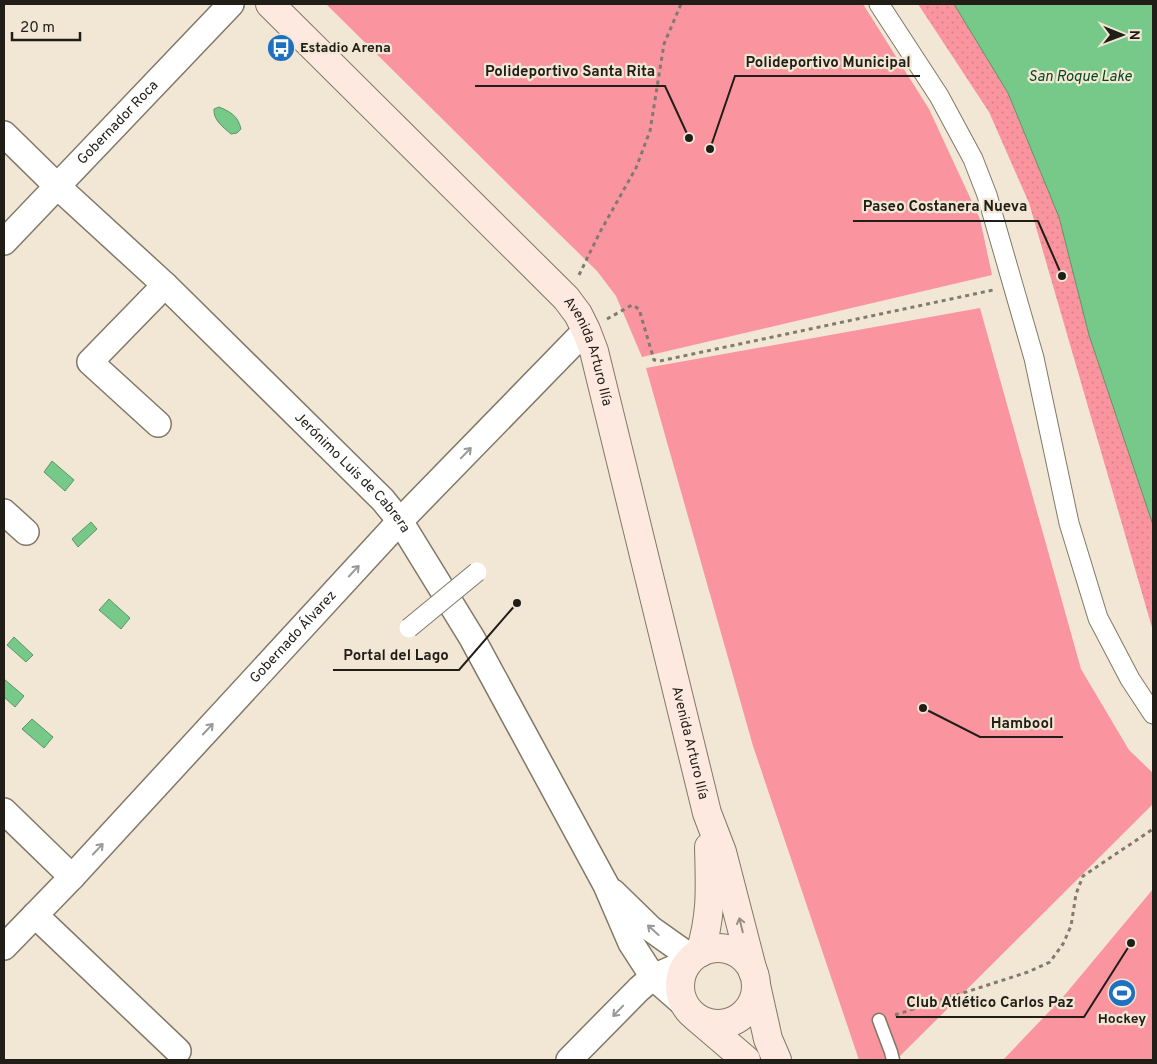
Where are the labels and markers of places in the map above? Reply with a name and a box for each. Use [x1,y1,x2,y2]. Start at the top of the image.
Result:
bus stop icon: Estadio Arena [266,33,296,63]
place label: Estadio Arena [300,40,391,57]
callout: Polideportivo Municipal [735,46,920,76]
callout: Polideportivo Santa Rita [475,56,665,86]
callout: Paseo Costanera Nueva [853,191,1038,221]
callout: Portal del Lago [333,640,459,670]
callout: Hambool [980,707,1063,737]
sports icon: Hockey [1107,978,1137,1008]
callout: Club Atlético Carlos Paz [896,987,1084,1017]
place label: Hockey [1098,1011,1146,1028]

